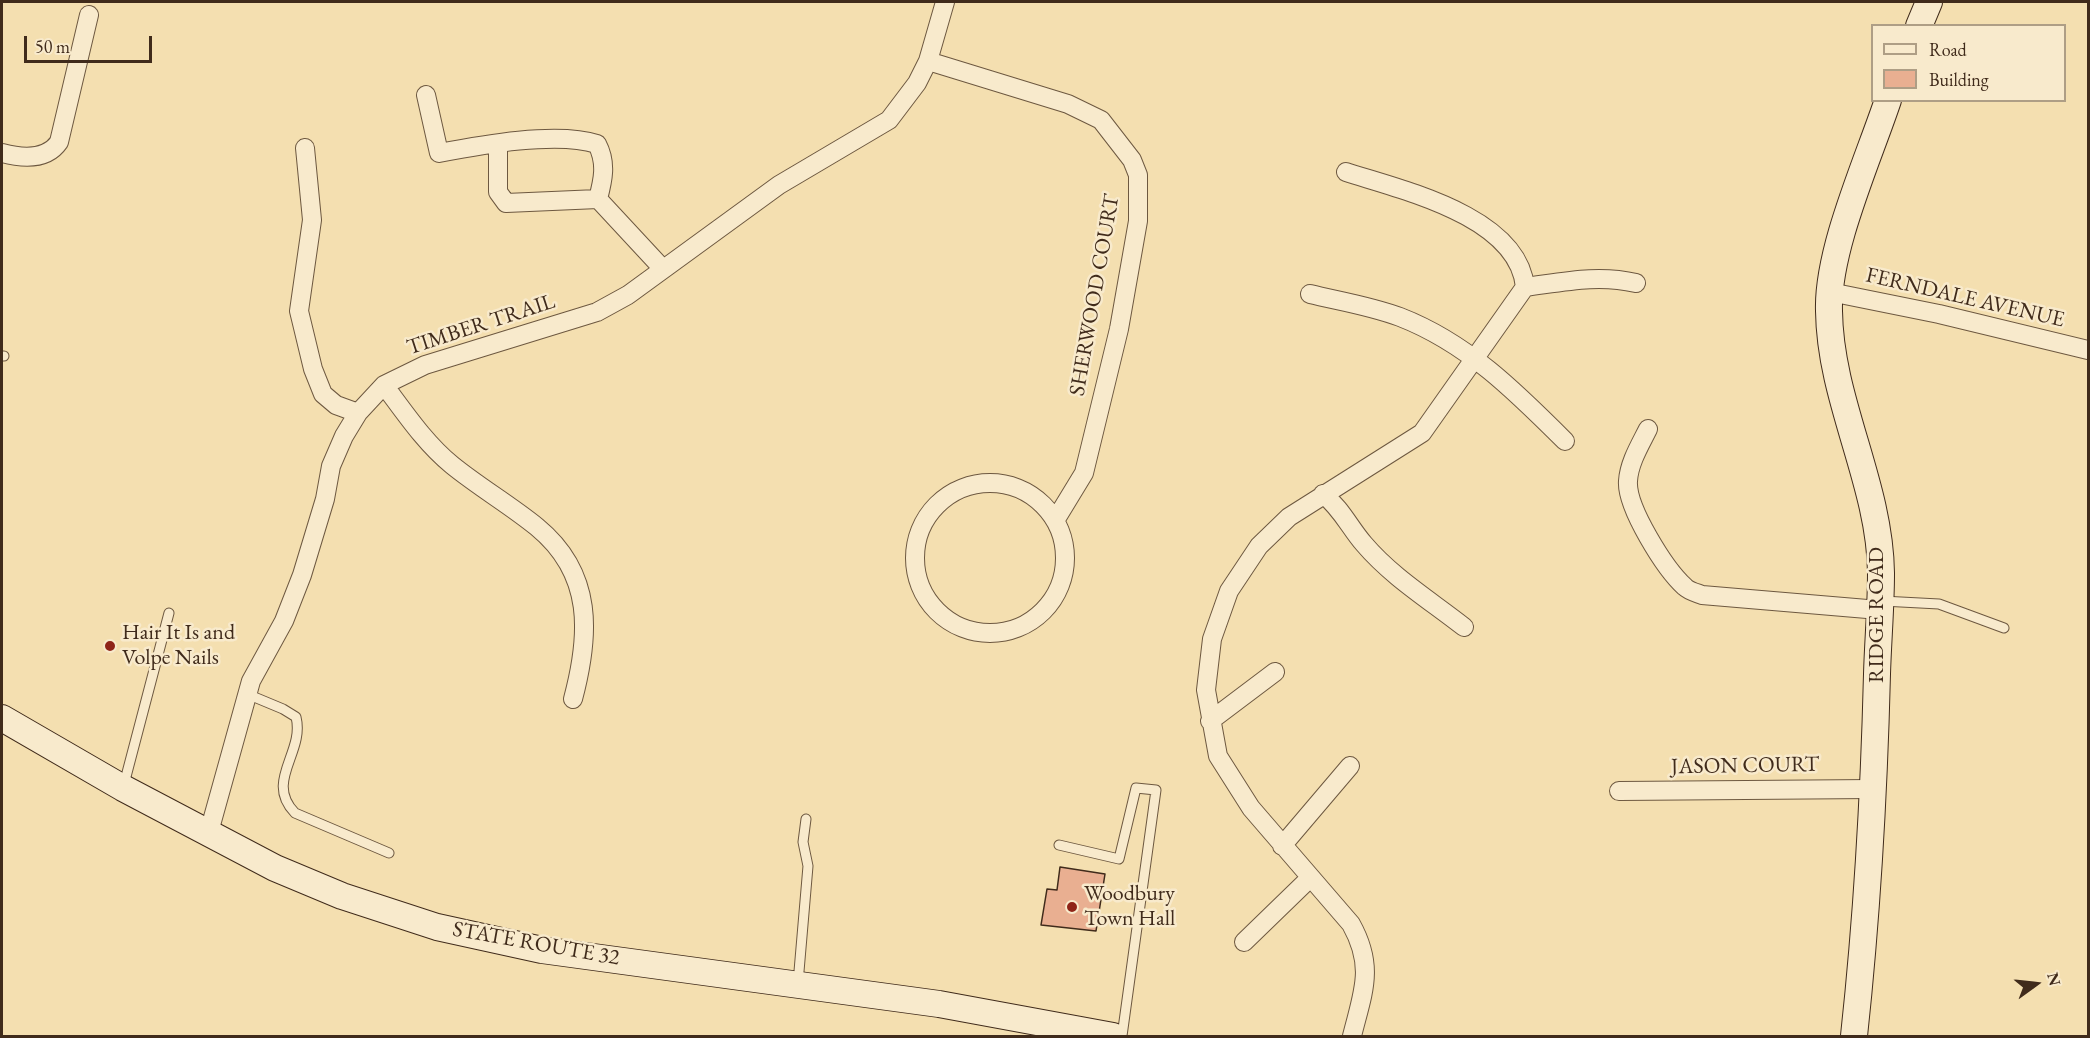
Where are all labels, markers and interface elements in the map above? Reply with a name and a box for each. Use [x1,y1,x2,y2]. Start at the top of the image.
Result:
scale bar [27,24,154,62]
legend [1871,24,2066,102]
text: 50 m [35,35,70,58]
text: Road [1929,38,1967,61]
text: Building [1929,68,1989,91]
street label: SHERWOOD COURT [1064,192,1126,398]
street label: FERNDALE AVENUE [1863,262,2067,334]
street label: TIMBER TRAIL [404,289,558,361]
street label: RIDGE ROAD [1864,547,1890,683]
place label: Hair It Is and Volpe Nails [122,620,235,672]
marker: Hair It Is and Volpe Nails [103,639,117,653]
street label: JASON COURT [1671,752,1819,780]
place label: Woodbury Town Hall [1084,881,1175,932]
marker: Woodbury Town Hall [1065,900,1079,914]
street label: STATE ROUTE 32 [450,916,622,972]
north arrow [2006,954,2066,1014]
text: N [2042,970,2066,988]

